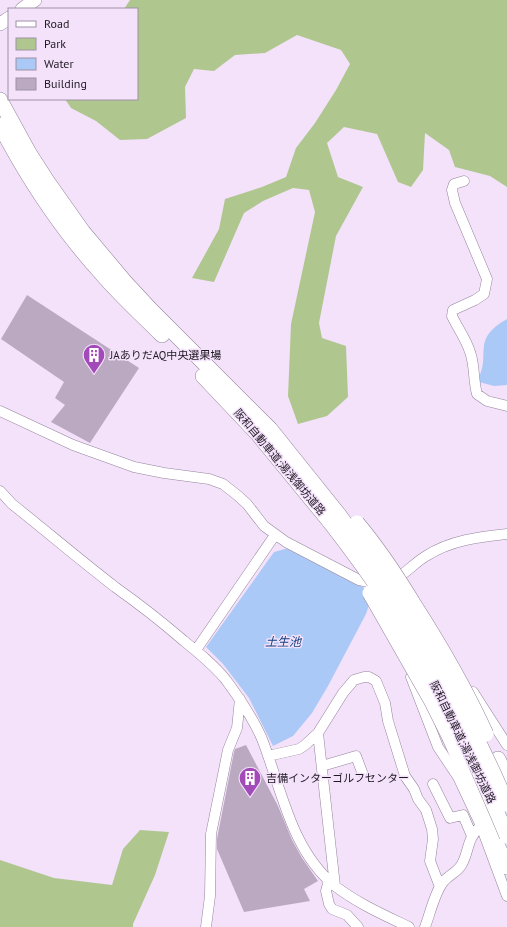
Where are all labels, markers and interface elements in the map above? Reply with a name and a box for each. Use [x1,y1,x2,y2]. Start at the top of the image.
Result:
legend [8,8,138,100]
text: Road [44,16,69,31]
text: Park [44,36,66,51]
text: Water [44,56,74,71]
text: Building [44,76,87,91]
building icon: JAありだAQ中央選果場 [81,342,107,375]
place label: JAありだAQ中央選果場 [109,348,221,362]
street label: 阪和自動車道;湯浅御坊道路 [231,406,329,518]
water label: 土生池 [265,634,302,649]
street label: 阪和自動車道;湯浅御坊道路 [427,678,499,806]
building icon: 吉備インターゴルフセンター [237,765,263,798]
place label: 吉備インターゴルフセンター [266,771,409,785]

